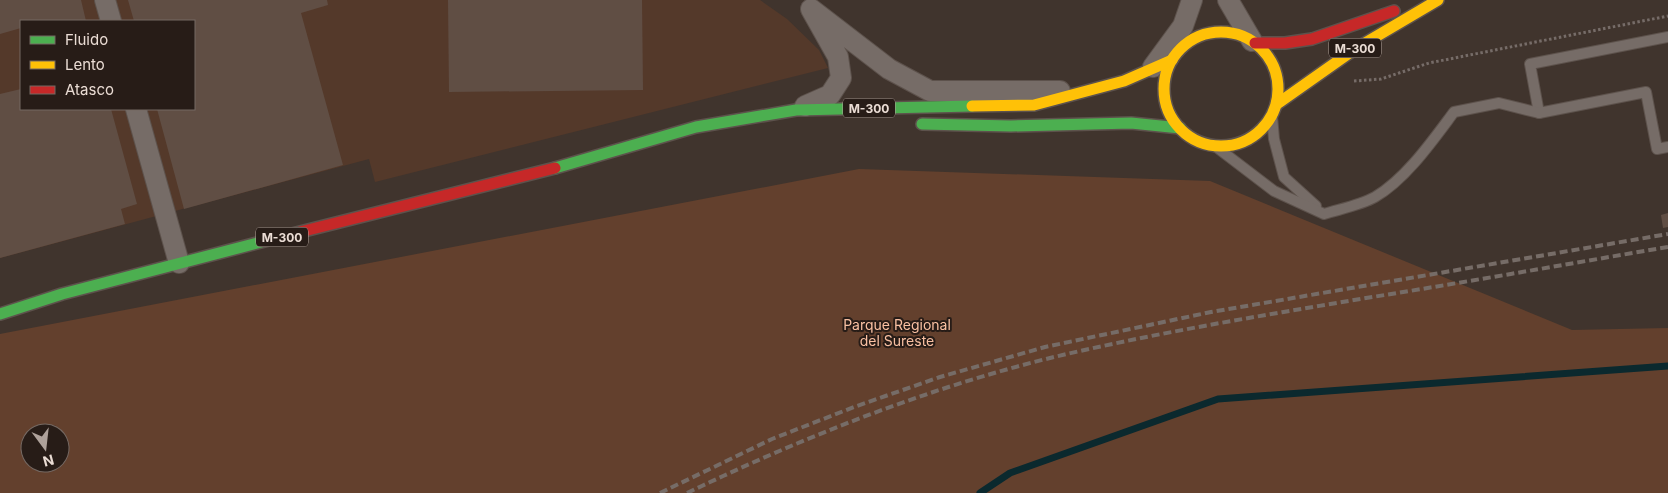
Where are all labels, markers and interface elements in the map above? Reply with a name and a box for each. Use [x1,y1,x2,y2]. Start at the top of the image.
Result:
legend [20,20,195,110]
text: Fluido [65,30,108,49]
road number: M-300 [1329,38,1381,58]
text: Lento [65,55,105,74]
text: Atasco [65,80,114,99]
road number: M-300 [843,99,895,118]
road number: M-300 [256,228,308,246]
park label: Parque Regional del Sureste [843,316,951,349]
north arrow [20,423,70,473]
text: N [41,451,56,471]

